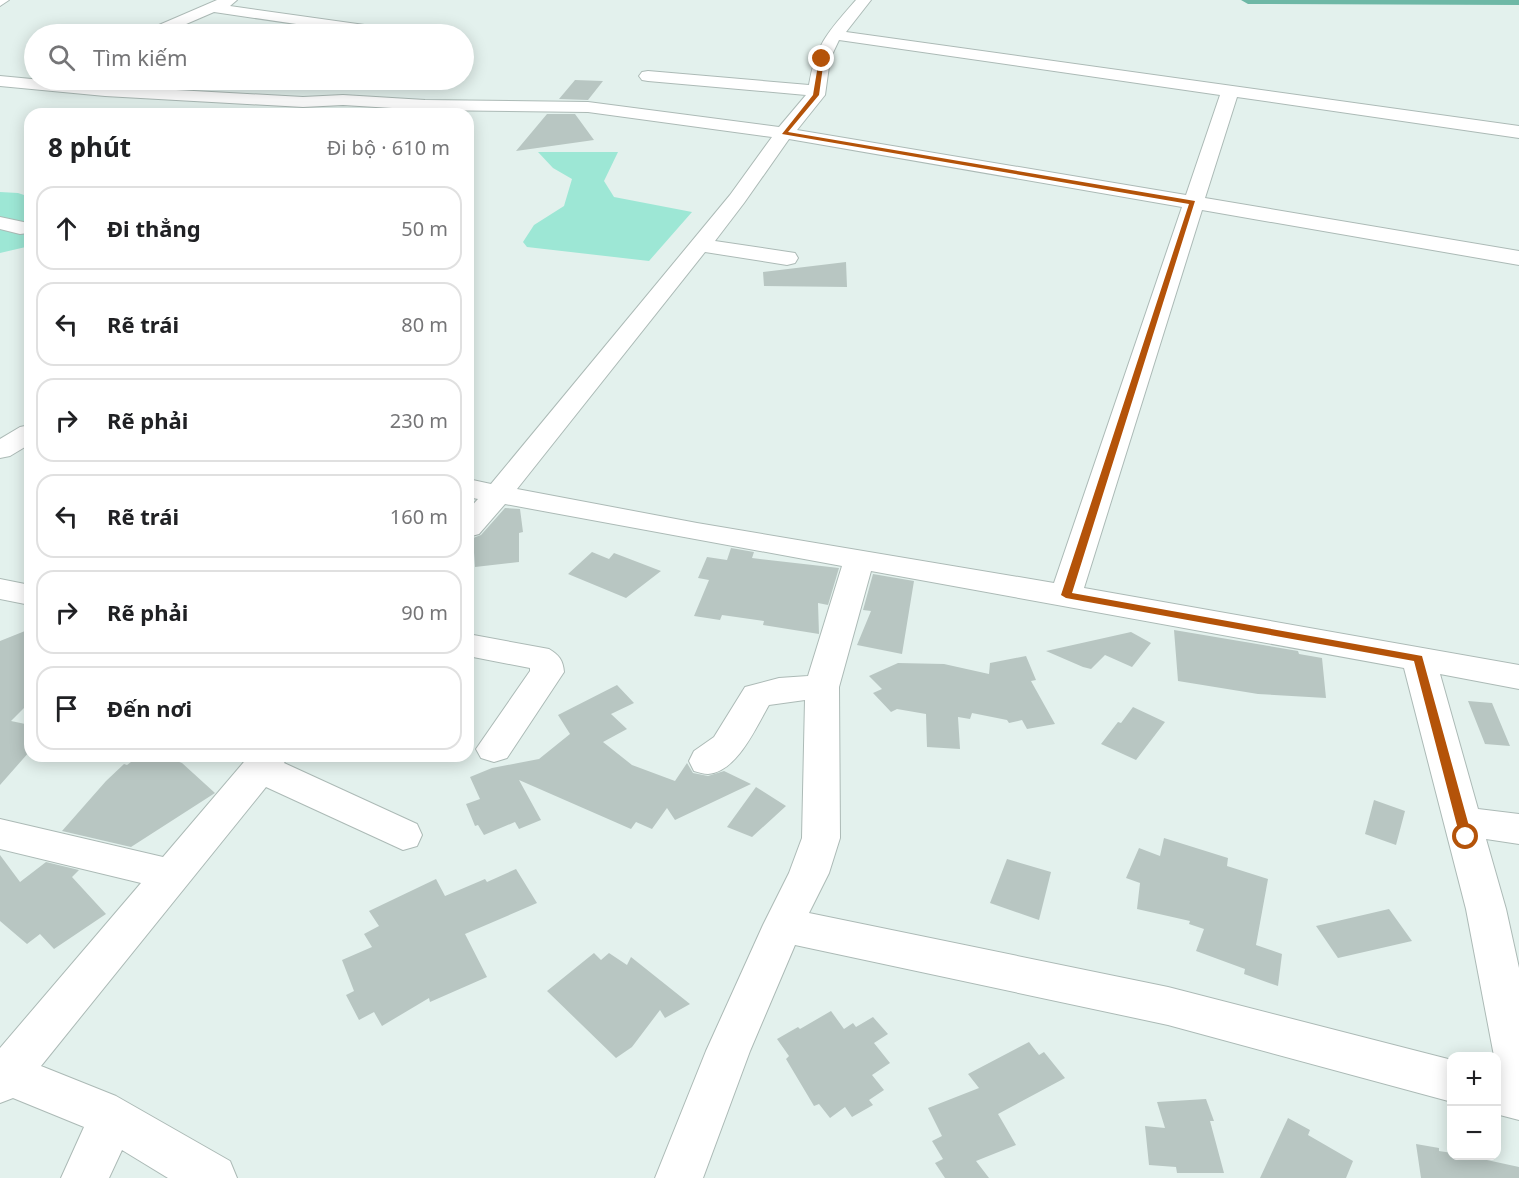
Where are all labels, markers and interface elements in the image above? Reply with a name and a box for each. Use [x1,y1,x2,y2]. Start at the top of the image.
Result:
search box [24,24,474,90]
icon: search [45,41,78,74]
text: Tìm kiếm [93,42,188,72]
route end [808,45,834,71]
text: 8 phút [48,129,131,165]
text: Đi bộ · 610 m [327,134,450,161]
icon: ahead [50,212,83,245]
text: Đi thẳng [107,213,201,243]
text: 50 m [401,215,448,242]
icon: left [50,308,83,341]
text: Rẽ trái [107,309,179,339]
text: 80 m [401,311,448,338]
icon: right [50,404,83,437]
text: Rẽ phải [107,405,188,435]
text: 230 m [390,407,448,434]
icon: left [50,500,83,533]
text: Rẽ trái [107,501,179,531]
text: 160 m [390,503,448,530]
icon: right [50,596,83,629]
text: Rẽ phải [107,597,188,627]
text: 90 m [401,599,448,626]
icon: arrive [50,692,83,725]
text: Đến nơi [107,693,192,723]
route start [1452,823,1478,849]
map controls [1447,1052,1501,1160]
button: + [1447,1052,1501,1106]
button: − [1447,1106,1501,1160]

